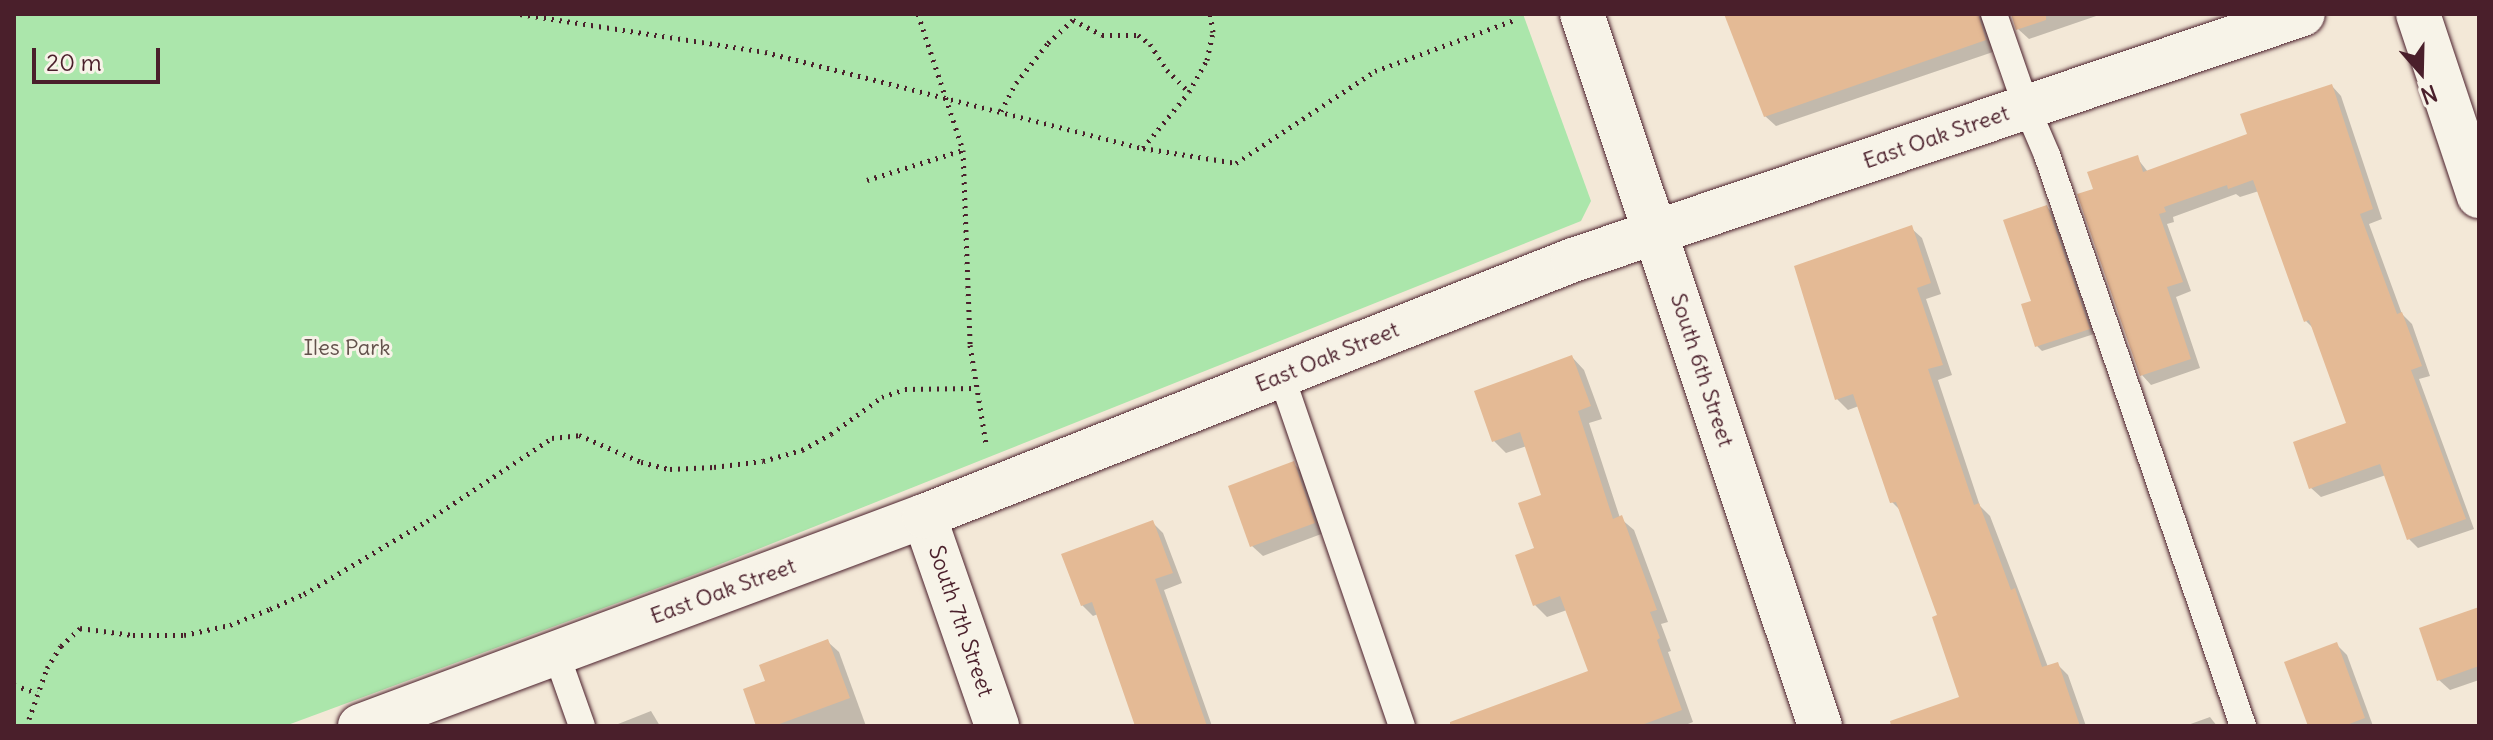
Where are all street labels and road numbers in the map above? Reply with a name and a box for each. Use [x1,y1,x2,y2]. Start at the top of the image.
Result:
street label: East Oak Street [1860,100,2012,174]
street label: South 6th Street [1665,290,1739,450]
street label: East Oak Street [1251,316,1403,398]
street label: South 7th Street [923,542,999,700]
street label: East Oak Street [647,553,799,629]

